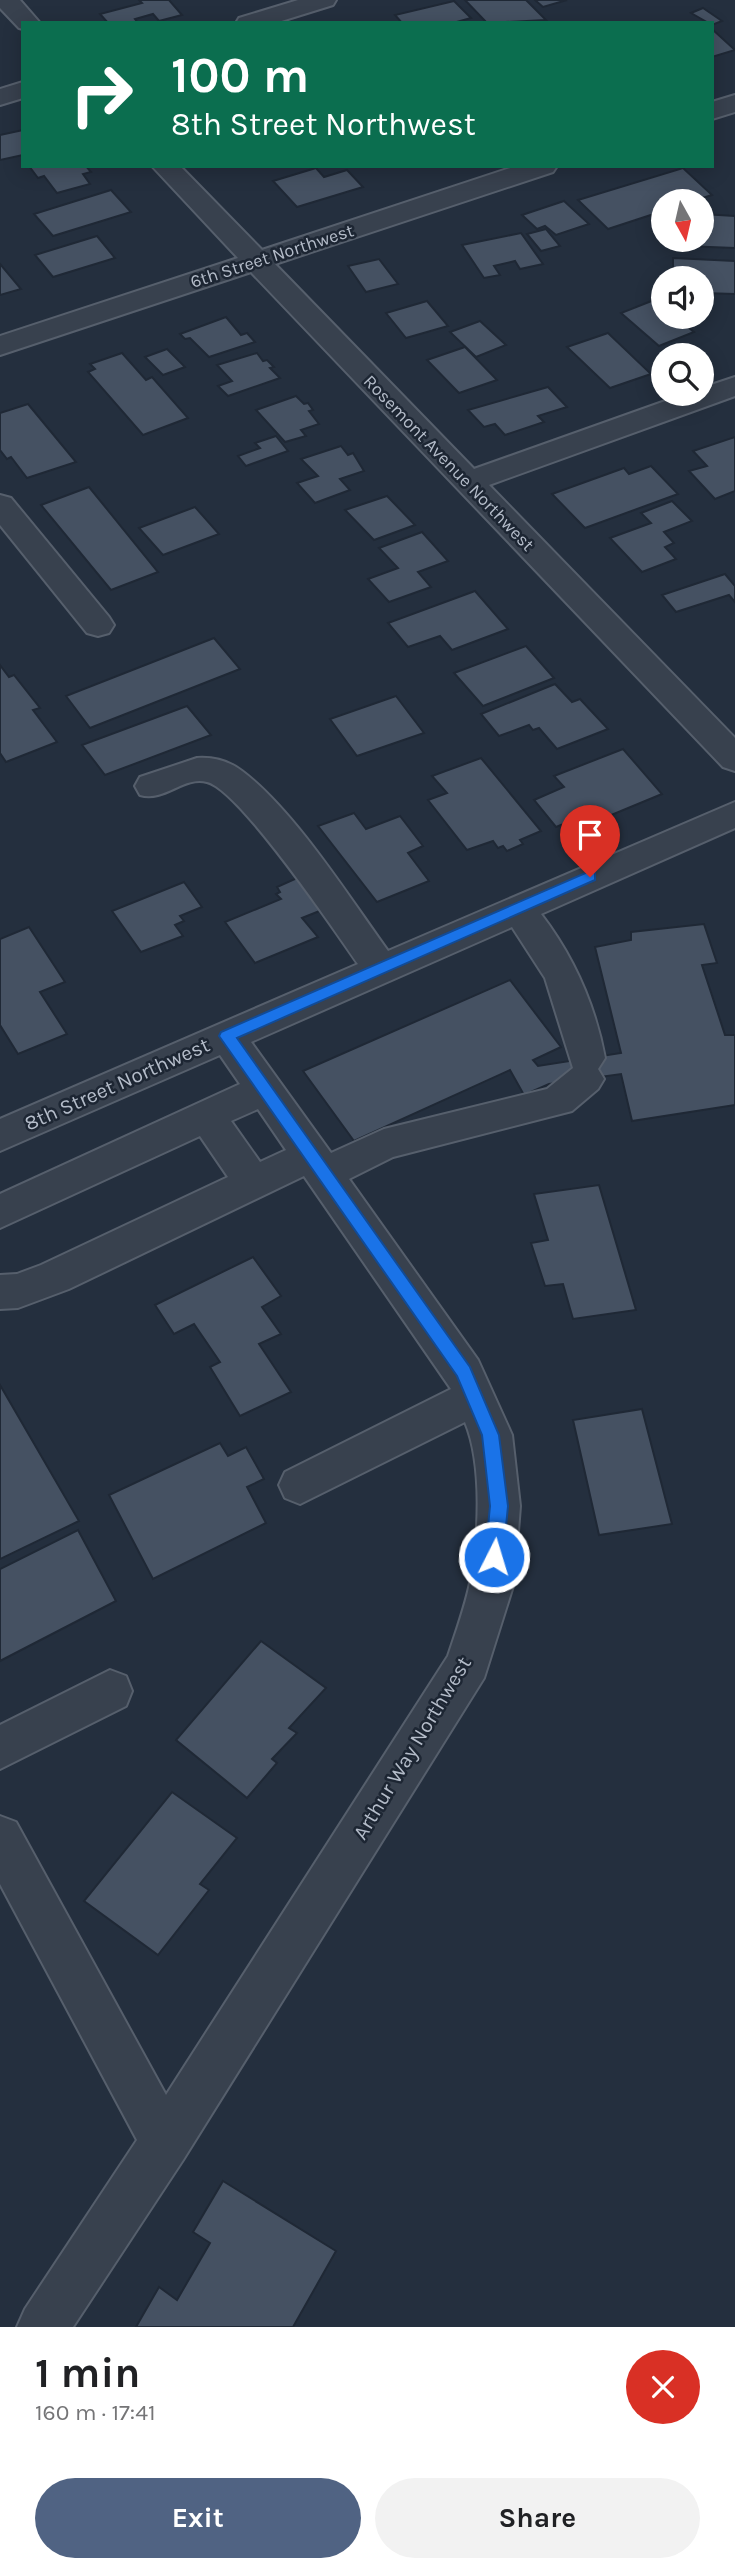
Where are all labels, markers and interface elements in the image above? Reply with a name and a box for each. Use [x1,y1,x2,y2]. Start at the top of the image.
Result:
text: 100 m [171,47,309,104]
icon: right [56,49,147,140]
text: 8th Street Northwest [171,106,476,143]
north arrow [651,189,714,252]
map controls [651,189,714,406]
street label: 6th Street Northwest [187,219,357,293]
button: sound [651,266,714,329]
button: search [651,343,714,406]
street label: Rosemont Avenue Northwest [359,370,539,556]
pin [560,805,620,877]
icon: arrive [571,816,609,854]
street label: 8th Street Northwest [21,1032,213,1136]
position arrow [457,1520,531,1594]
street label: Arthur Way Northwest [348,1652,476,1844]
text: 1 min [35,2348,140,2398]
button: close [626,2350,700,2424]
text: 160 m · 17:41 [35,2399,156,2426]
button: Exit [35,2478,361,2558]
button: Share [375,2478,700,2558]

